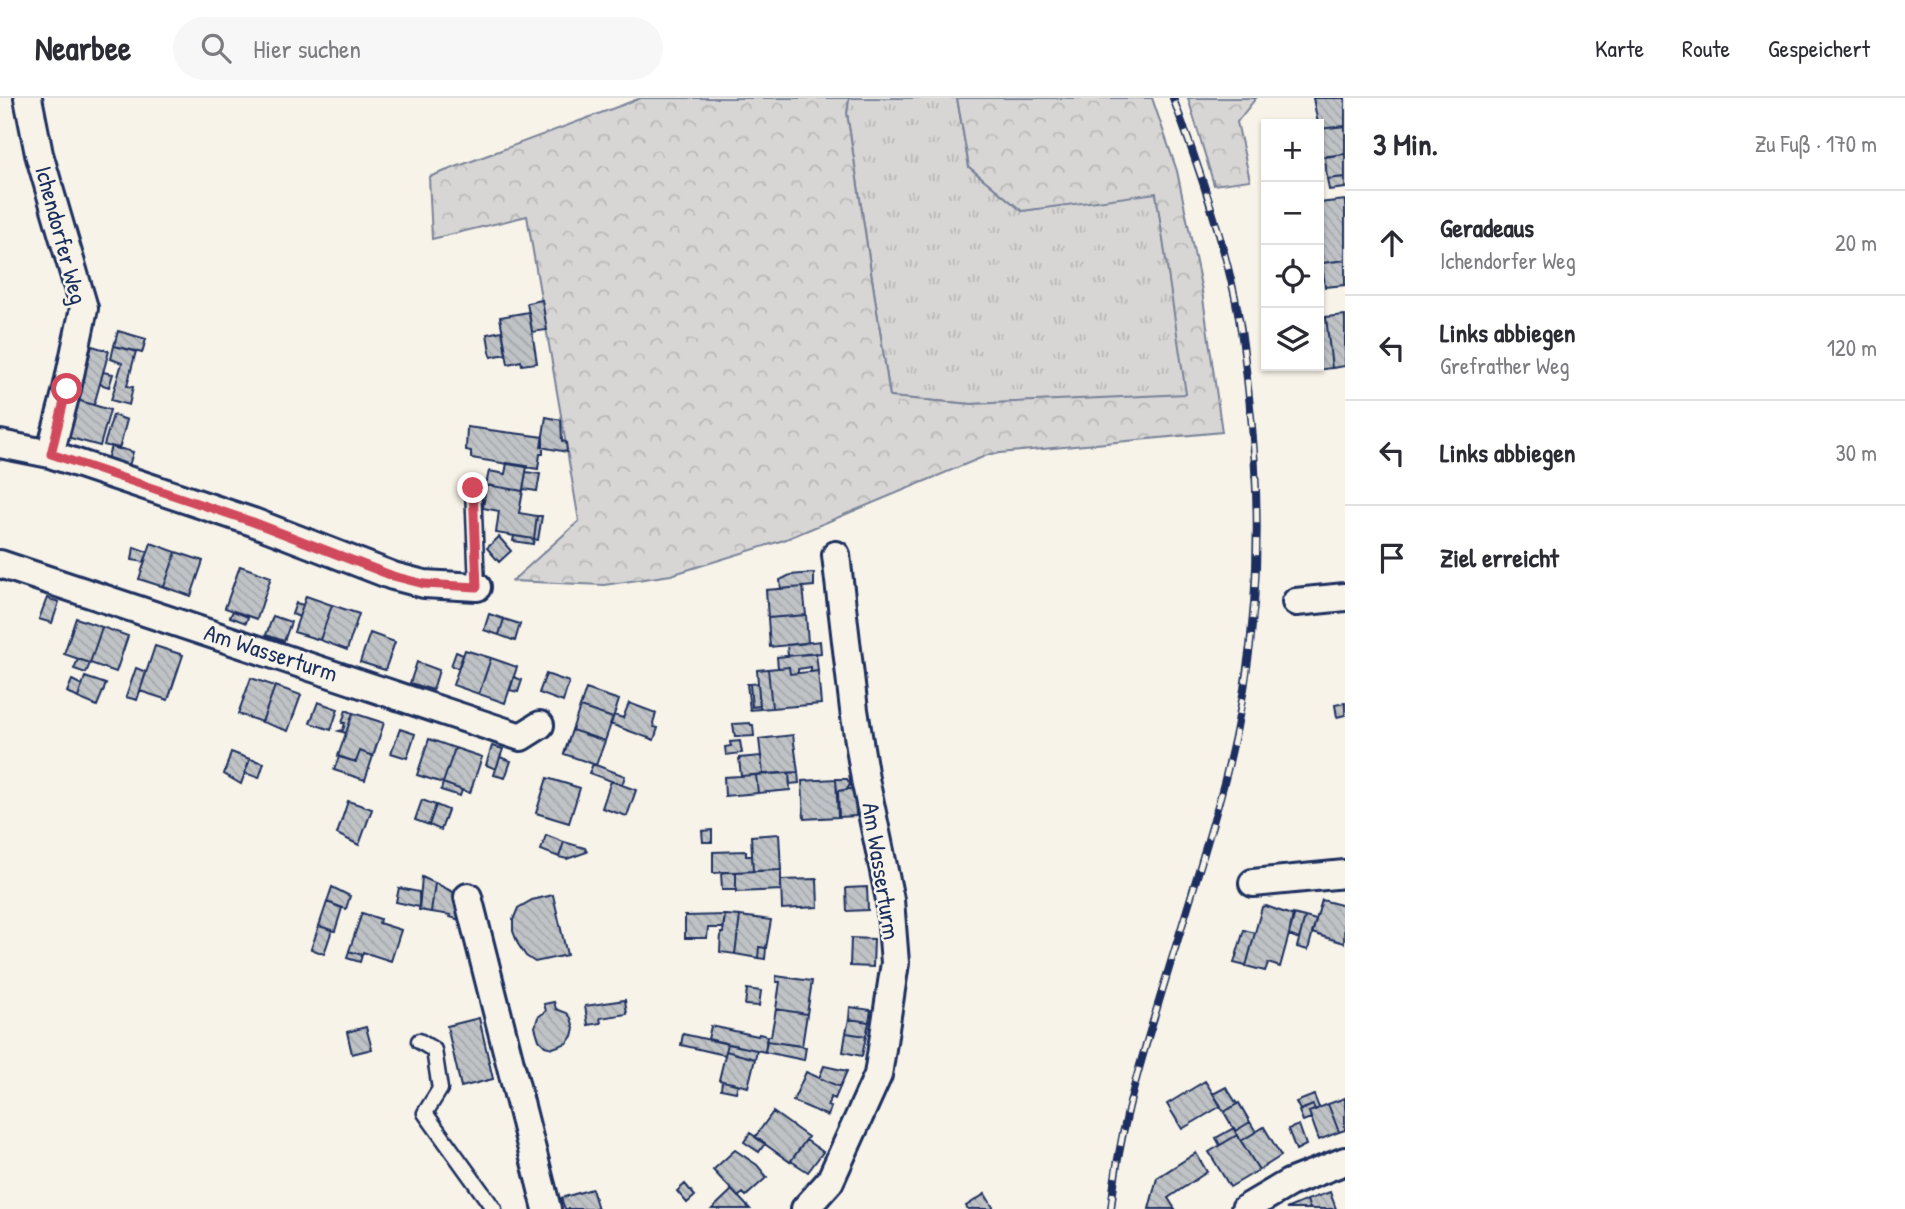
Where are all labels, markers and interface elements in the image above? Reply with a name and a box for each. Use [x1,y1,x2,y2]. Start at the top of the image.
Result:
search box [173,17,663,80]
text: Nearbee [35,26,131,70]
icon: search [197,29,235,67]
text: Hier suchen [253,31,361,66]
text: Karte [1595,32,1644,64]
text: Route [1682,32,1730,64]
text: Gespeichert [1768,32,1870,64]
map controls [1261,119,1324,371]
button: + [1261,119,1324,182]
text: 3 Min. [1373,124,1438,164]
text: Zu Fuß · 170 m [1755,128,1877,159]
street label: Ichendorfer Weg [28,162,96,307]
button: − [1261,182,1324,245]
text: Geradeaus [1440,210,1534,245]
icon: ahead [1373,224,1411,262]
text: 20 m [1835,227,1877,258]
button: locate [1261,245,1324,308]
text: Ichendorfer Weg [1440,245,1576,276]
button: layers [1261,308,1324,371]
text: Links abbiegen [1440,315,1576,350]
icon: left [1373,329,1411,367]
text: 120 m [1827,332,1877,363]
text: Grefrather Weg [1440,350,1570,381]
route start [51,373,82,404]
icon: left [1373,434,1411,472]
text: Links abbiegen [1440,435,1576,470]
text: 30 m [1835,437,1877,468]
route end [457,472,488,503]
icon: arrive [1373,539,1411,577]
text: Ziel erreicht [1440,540,1559,575]
street label: Am Wasserturm [201,615,342,689]
street label: Am Wasserturm [855,800,909,942]

